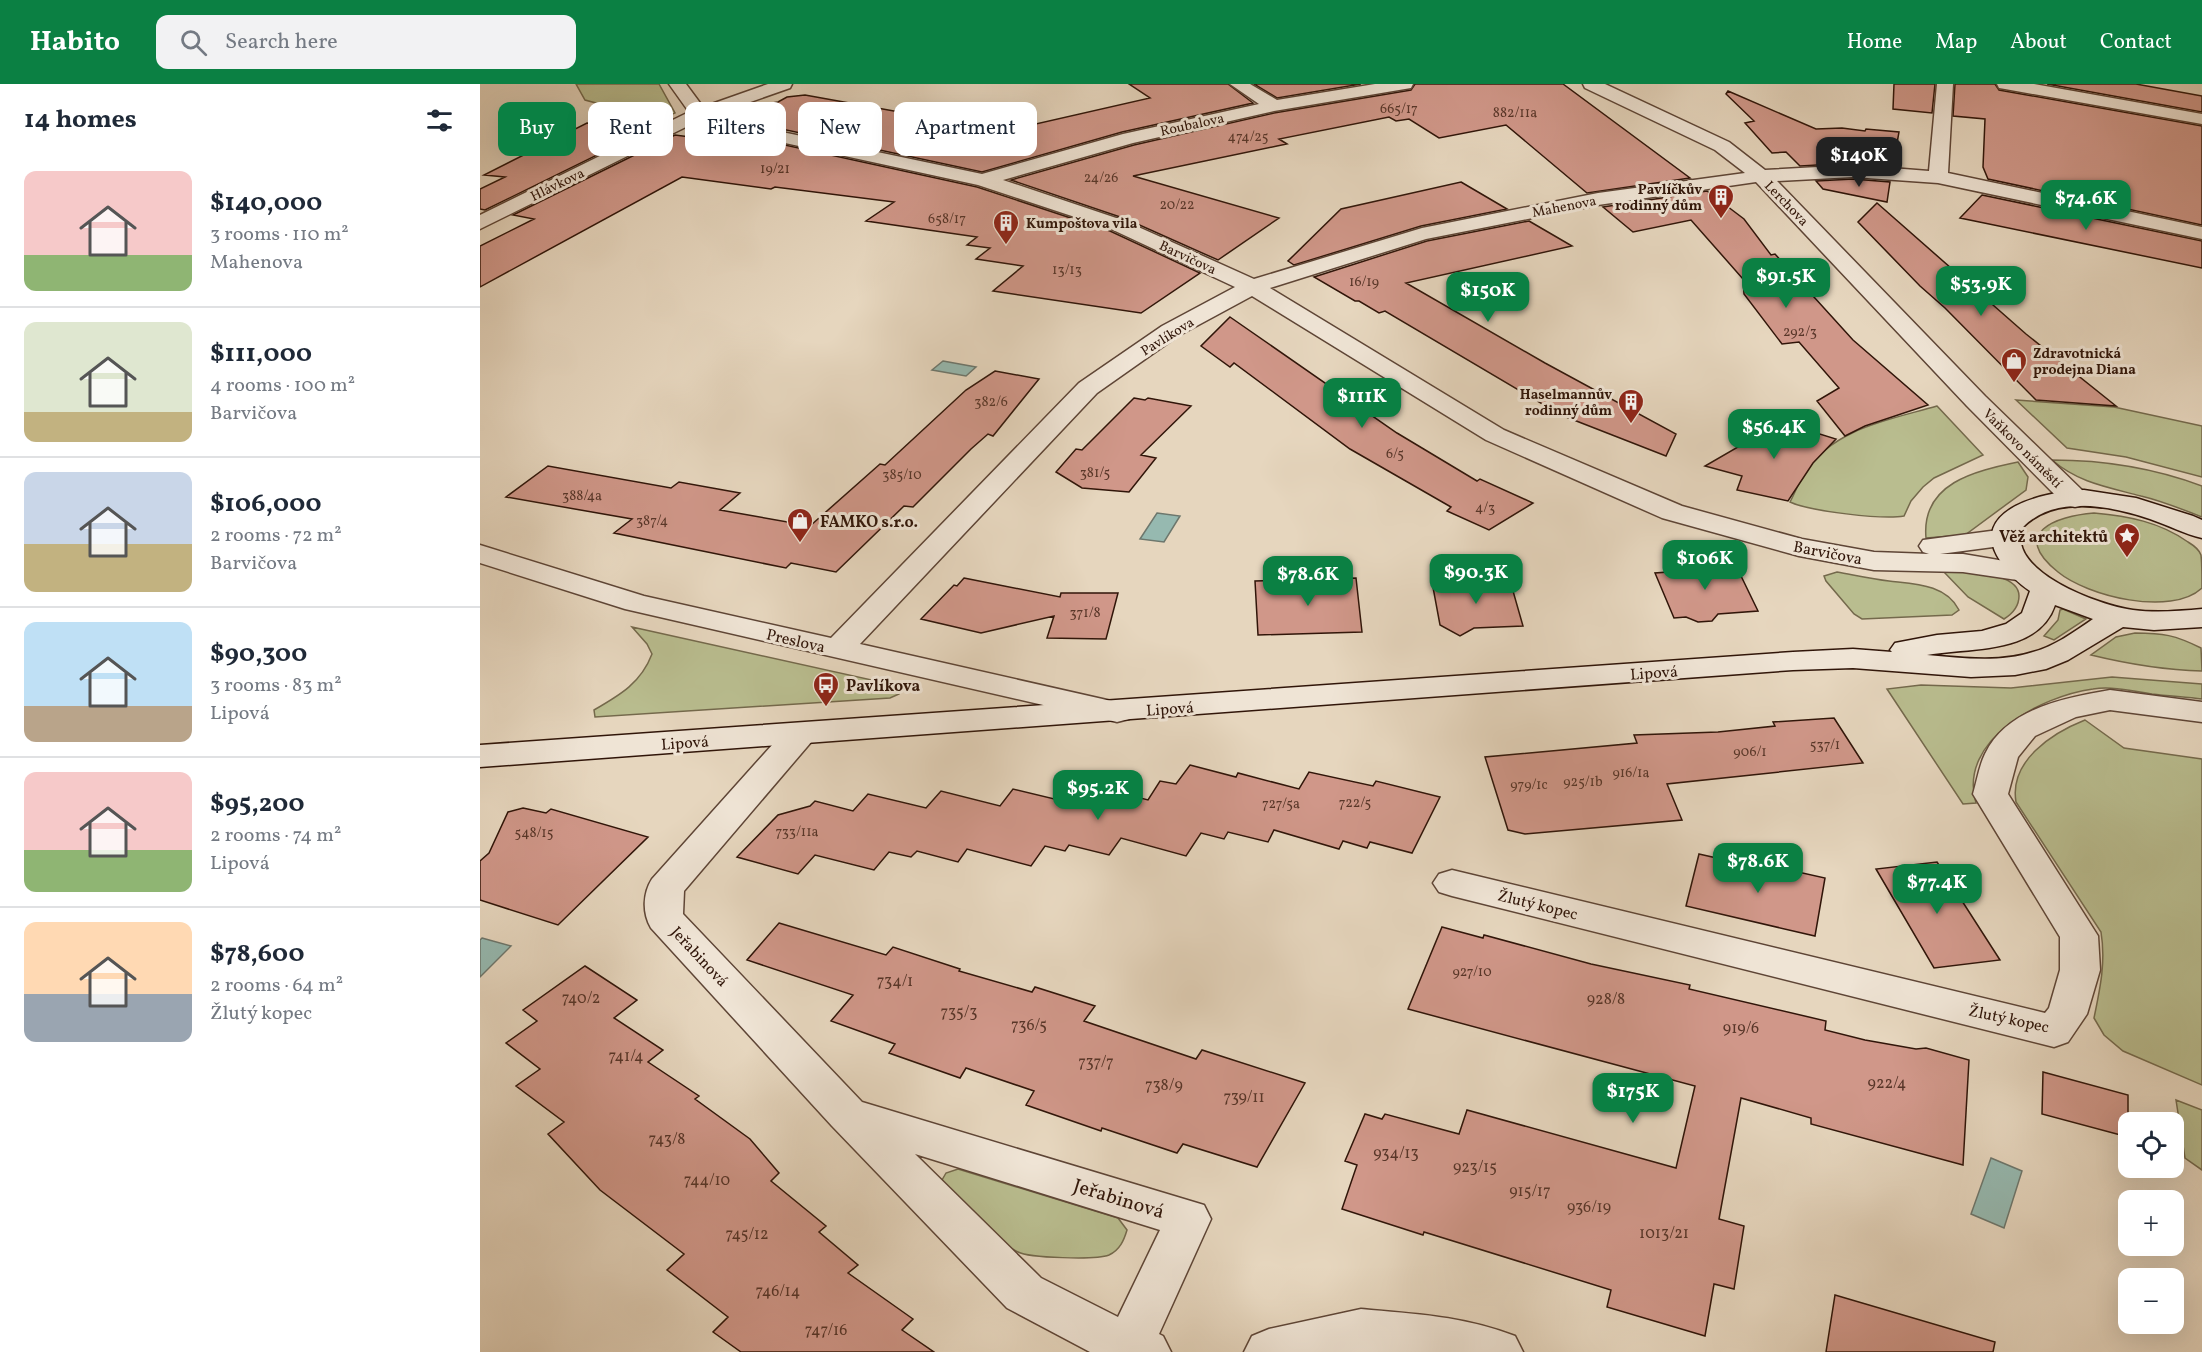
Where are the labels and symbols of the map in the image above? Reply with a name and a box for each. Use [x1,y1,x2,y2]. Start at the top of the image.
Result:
house number: 665/17 [1380,100,1418,119]
house number: 882/11a [1493,104,1537,123]
street label: Roubalova [1158,109,1226,142]
house number: 474/25 [1228,128,1268,147]
pin: $140K [1817,137,1901,188]
house number: 19/21 [760,160,790,179]
street label: Hlávkova [528,164,588,207]
house number: 24/26 [1084,169,1118,188]
street label: Lerchova [1760,177,1812,231]
pin: $74.6K [2037,180,2135,231]
place label: Pavlíčkův rodinný dům [1615,181,1702,216]
building icon: Pavlíčkův rodinný dům [1706,182,1736,220]
street label: Mahenova [1531,192,1598,223]
house number: 20/22 [1159,196,1195,215]
building icon: Kumpoštova vila [991,208,1021,246]
house number: 658/17 [928,210,966,229]
place label: Kumpoštova vila [1026,215,1138,234]
street label: Barvičova [1156,237,1219,280]
pin: $91.5K [1737,258,1835,309]
house number: 13/13 [1052,261,1082,280]
pin: $53.9K [1932,266,2030,317]
pin: $150K [1446,272,1530,323]
house number: 16/19 [1349,273,1379,292]
street label: Pavlíkova [1137,313,1198,361]
house number: 292/3 [1783,323,1817,342]
place label: Zdravotnická prodejna Diana [2033,345,2136,380]
shop icon: Zdravotnická prodejna Diana [1999,346,2029,384]
pin: $111K [1320,378,1404,429]
place label: Haselmannův rodinný dům [1520,386,1612,421]
building icon: Haselmannův rodinný dům [1616,387,1646,425]
house number: 382/6 [974,393,1008,412]
street label: Vaňkovo náměstí [1978,405,2066,494]
pin: $56.4K [1725,409,1823,460]
house number: 6/5 [1386,445,1404,464]
house number: 381/5 [1080,464,1110,483]
house number: 385/10 [882,466,922,485]
house number: 388/4a [562,487,602,506]
house number: 4/3 [1475,499,1495,518]
shop icon: FAMKO s.r.o. [785,506,815,544]
house number: 387/4 [636,512,668,531]
place label: FAMKO s.r.o. [820,512,918,534]
place icon: Věž architektů [2112,521,2142,559]
place label: Věž architektů [1999,527,2108,549]
street label: Barvičova [1791,537,1864,571]
pin: $106K [1663,540,1747,591]
pin: $90.3K [1427,554,1525,605]
pin: $78.6K [1259,556,1357,607]
house number: 371/8 [1069,604,1101,623]
street label: Preslova [764,624,827,659]
street label: Lipová [1630,661,1679,687]
bus stop icon: Pavlíkova [811,670,841,708]
place label: Pavlíkova [846,676,921,698]
street label: Lipová [1146,697,1195,723]
street label: Lipová [661,731,710,757]
house number: 537/1 [1810,736,1840,755]
house number: 906/1 [1733,743,1767,762]
house number: 916/1a [1613,764,1649,783]
pin: $95.2K [1049,770,1147,821]
house number: 925/1b [1563,773,1603,792]
house number: 979/1c [1510,776,1548,795]
house number: 722/5 [1339,794,1371,813]
house number: 727/5a [1262,795,1300,814]
house number: 733/11a [775,823,819,842]
house number: 548/15 [515,824,553,843]
pin: $78.6K [1709,843,1807,894]
pin: $77.4K [1888,864,1986,915]
street label: Žlutý kopec [1495,884,1580,927]
street label: Jeřabinová [665,922,732,992]
house number: 927/10 [1452,963,1492,982]
house number: 734/1 [877,971,913,993]
house number: 740/2 [562,988,600,1010]
house number: 928/8 [1587,989,1625,1011]
street label: Žlutý kopec [1966,1000,2051,1039]
house number: 735/3 [941,1002,977,1024]
house number: 736/5 [1011,1015,1047,1037]
house number: 919/6 [1723,1018,1759,1040]
house number: 741/4 [608,1046,644,1068]
house number: 737/7 [1078,1052,1114,1074]
pin: $175K [1591,1073,1675,1124]
house number: 922/4 [1868,1073,1906,1095]
house number: 738/9 [1145,1075,1183,1097]
house number: 739/11 [1223,1087,1265,1109]
house number: 743/8 [649,1129,685,1151]
house number: 934/13 [1373,1143,1419,1165]
house number: 923/15 [1453,1157,1497,1179]
house number: 744/10 [684,1170,730,1192]
street label: Jeřabinová [1069,1173,1168,1227]
house number: 915/17 [1509,1181,1551,1203]
house number: 936/19 [1567,1197,1611,1219]
house number: 1013/21 [1639,1223,1689,1245]
house number: 745/12 [725,1224,769,1246]
house number: 746/14 [756,1281,800,1303]
house number: 747/16 [805,1320,847,1342]

